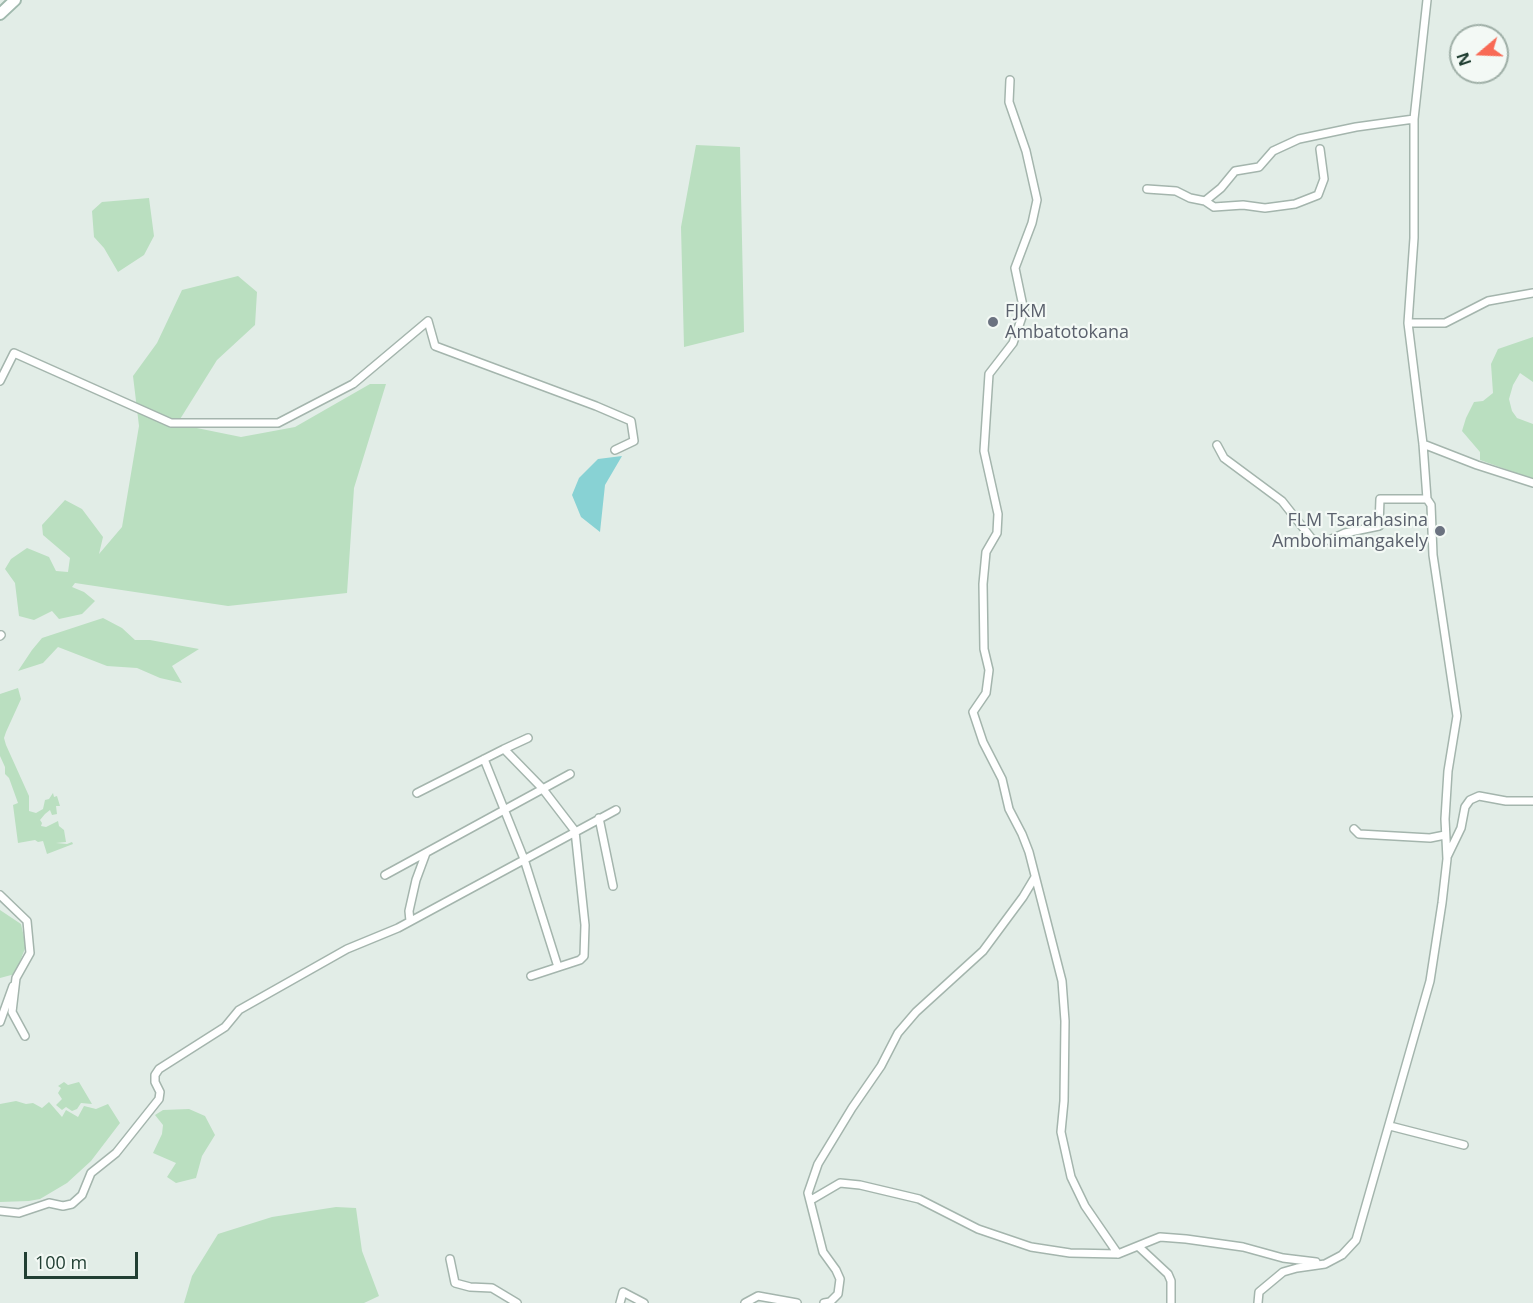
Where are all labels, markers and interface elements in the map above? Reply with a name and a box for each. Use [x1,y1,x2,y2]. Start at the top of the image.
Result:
north arrow [1449,24,1509,84]
text: N [1451,49,1476,69]
place label: FJKM Ambatotokana [1005,301,1129,344]
marker: FJKM Ambatotokana [986,315,1000,329]
place label: FLM Tsarahasina Ambohimangakely [1272,510,1428,552]
marker: FLM Tsarahasina Ambohimangakely [1433,524,1447,538]
scale bar [27,1240,141,1278]
text: 100 m [35,1250,87,1274]

